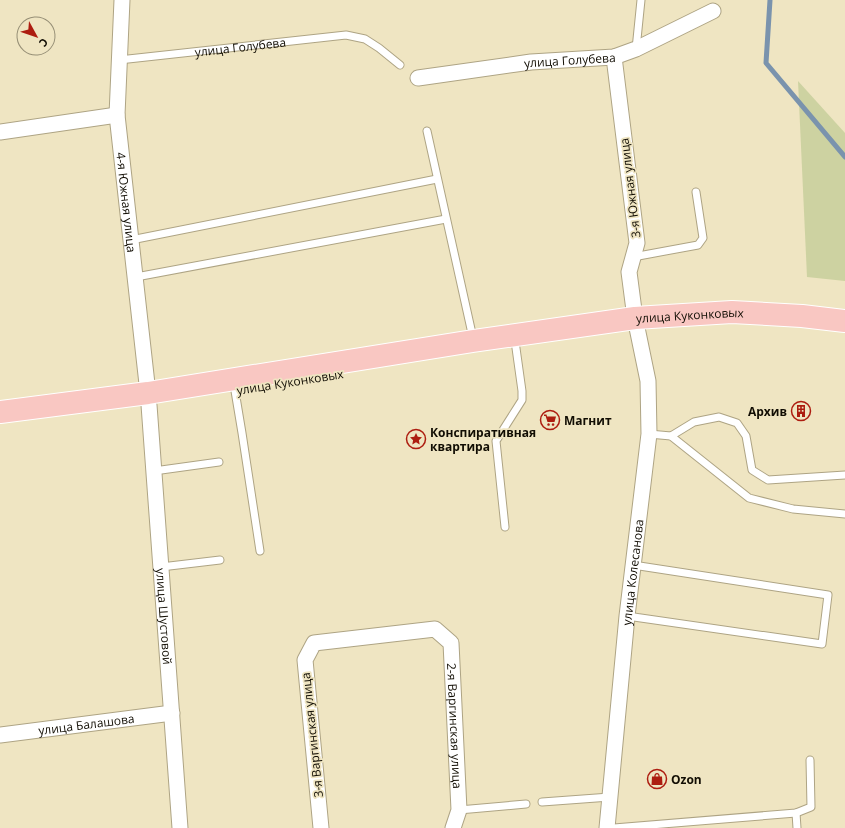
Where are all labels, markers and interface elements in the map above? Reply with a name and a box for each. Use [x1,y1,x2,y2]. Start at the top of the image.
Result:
north arrow [16,16,56,56]
street label: улица Голубева [194,33,287,60]
text: С [36,35,52,50]
street label: улица Голубева [523,48,616,71]
street label: 3-я Южная улица [615,137,645,239]
street label: 4-я Южная улица [113,151,141,253]
street label: улица Куконковых [635,303,745,326]
street label: улица Куконковых [235,365,345,399]
building icon: Архив [790,400,812,422]
place label: Архив [748,403,787,420]
supermarket icon: Магнит [539,409,561,431]
place label: Магнит [564,412,612,429]
place label: Конспиративная квартира [430,424,536,455]
place icon: Конспиративная квартира [405,428,427,450]
street label: улица Колесанова [618,518,647,626]
street label: улица Шустовой [152,568,177,665]
street label: 2-я Варгинская улица [443,663,466,789]
street label: 3-я Варгинская улица [297,672,327,798]
street label: улица Балашова [37,709,135,739]
shop icon: Ozon [646,768,668,790]
place label: Ozon [671,771,702,788]

